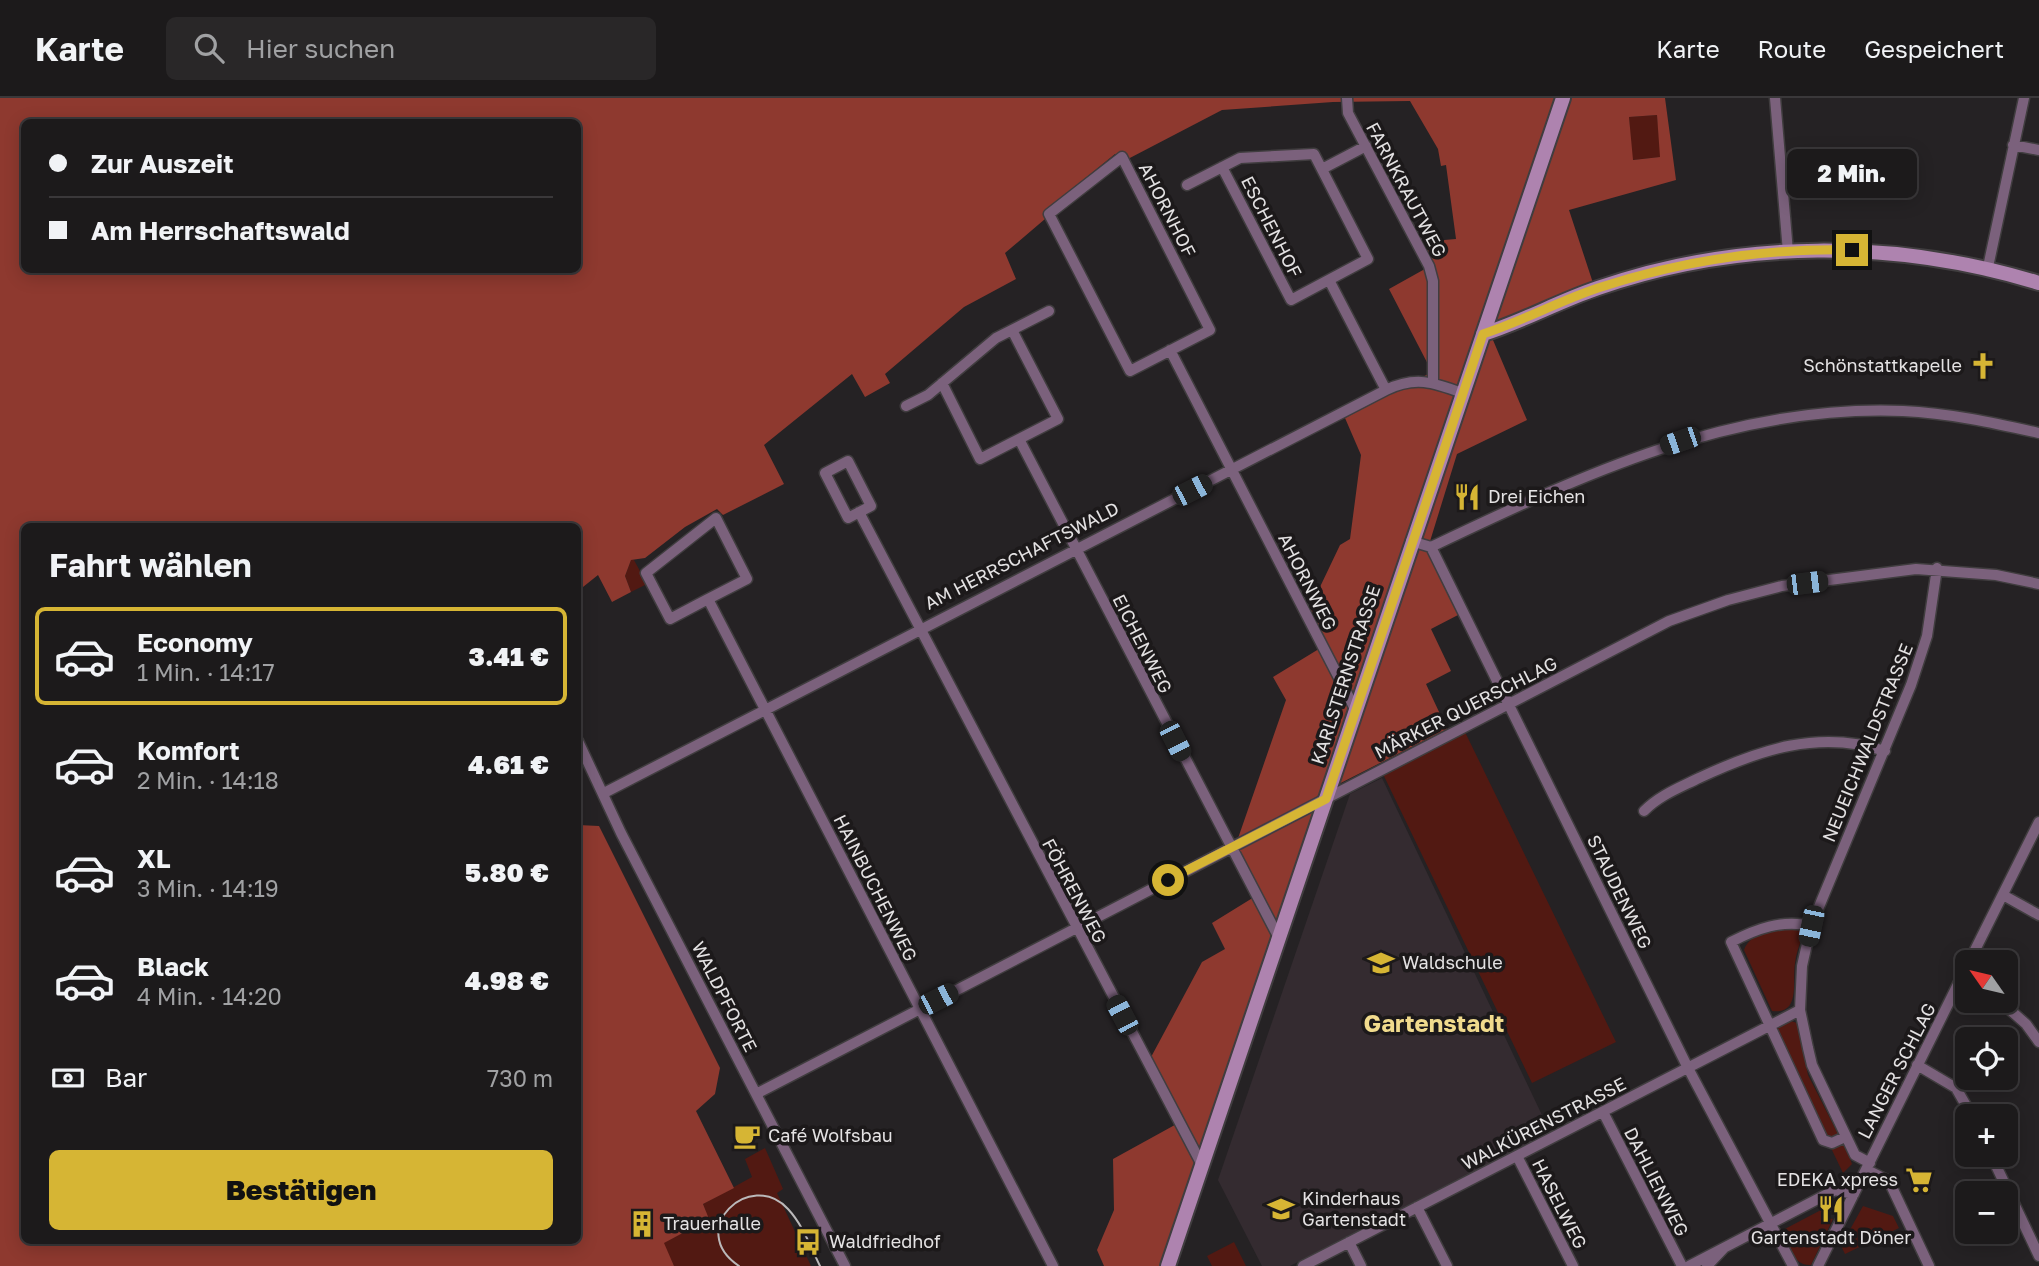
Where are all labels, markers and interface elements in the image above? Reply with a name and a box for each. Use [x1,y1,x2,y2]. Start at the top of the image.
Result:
search box [166,17,656,80]
text: Karte [35,29,124,68]
icon: search [190,29,228,67]
text: Hier suchen [246,33,395,64]
text: Karte [1656,34,1720,63]
text: Route [1758,34,1826,63]
text: Gespeichert [1864,34,2004,63]
street label: FARNKRAUTWEG [1362,118,1452,261]
text: Zur Auszeit [91,148,234,179]
callout: 2 Min. [1787,149,1917,198]
street label: AHORNHOF [1135,159,1201,260]
text: 2 Min. [1818,159,1886,187]
street label: ESCHENHOF [1237,172,1307,281]
text: Am Herrschaftswald [91,215,350,246]
route end [1836,234,1868,266]
church icon: Schönstattkapelle [1968,351,1998,381]
place label: Schönstattkapelle [1803,354,1962,376]
car [1657,424,1704,458]
car [1169,471,1216,509]
restaurant icon: Drei Eichen [1452,482,1482,512]
place label: Drei Eichen [1488,485,1585,507]
street label: AM HERRSCHAFTSWALD [921,496,1122,614]
street label: AHORNWEG [1274,529,1342,634]
text: Fahrt wählen [49,546,252,584]
car [1785,570,1830,596]
street label: KARLSTERNSTRASSE [1306,582,1384,767]
street label: EICHENWEG [1109,590,1177,697]
icon: car [53,625,116,688]
text: Economy [137,627,253,658]
street label: NEUEICHWALDSTRASSE [1817,640,1917,845]
text: 3.41 € [469,641,549,672]
street label: MÄRKER QUERSCHLAG [1370,651,1561,763]
text: 1 Min. · 14:17 [137,658,275,686]
car [1157,718,1194,764]
icon: car [53,733,116,796]
text: Komfort [137,735,240,766]
text: 4.61 € [468,749,549,780]
text: 2 Min. · 14:18 [137,766,279,794]
street label: HAINBUCHENWEG [829,811,922,965]
street label: STAUDENWEG [1583,831,1657,952]
street label: FÖHRENWEG [1038,834,1112,947]
icon: car [53,841,116,904]
text: XL [137,843,171,874]
text: 5.80 € [465,857,549,888]
route start [1152,864,1184,896]
text: 3 Min. · 14:19 [137,874,279,902]
car [1797,903,1826,949]
street label: WALDPFORTE [688,938,762,1055]
school or university icon: Waldschule [1366,948,1396,978]
icon: car [53,949,116,1012]
north arrow [1955,950,2018,1013]
map controls [1955,950,2018,1244]
text: Black [137,951,209,982]
place label: Waldschule [1402,951,1503,973]
text: 4.98 € [465,965,549,996]
car [915,980,962,1018]
text: 4 Min. · 14:20 [137,982,282,1010]
car [1103,992,1142,1038]
street label: LANGER SCHLAG [1852,999,1940,1142]
district label: Gartenstadt [1364,1008,1504,1037]
button: locate [1955,1027,2018,1090]
icon: cash [49,1059,87,1097]
text: Bar [105,1062,147,1093]
text: 730 m [487,1064,553,1092]
street label: WALKÜRENSTRASSE [1458,1072,1629,1174]
button: + [1955,1104,2018,1167]
cafe icon: Café Wolfsbau [732,1121,762,1151]
street label: DAHLIENWEG [1620,1123,1694,1240]
place label: Café Wolfsbau [768,1124,893,1146]
button: Bestätigen [49,1150,553,1230]
street label: HASELWEG [1528,1155,1592,1252]
supermarket icon: EDEKA xpress [1904,1165,1934,1195]
place label: EDEKA xpress [1777,1168,1898,1190]
button: − [1955,1181,2018,1244]
place label: Kinderhaus Gartenstadt [1302,1187,1406,1230]
school or university icon: Kinderhaus Gartenstadt [1266,1194,1296,1224]
restaurant icon: Gartenstadt Döner [1816,1194,1846,1224]
building icon: Trauerhalle [627,1209,657,1239]
place label: Trauerhalle [663,1212,761,1234]
place label: Gartenstadt Döner [1751,1226,1911,1248]
bus stop icon: Waldfriedhof [793,1227,823,1257]
place label: Waldfriedhof [829,1230,941,1252]

